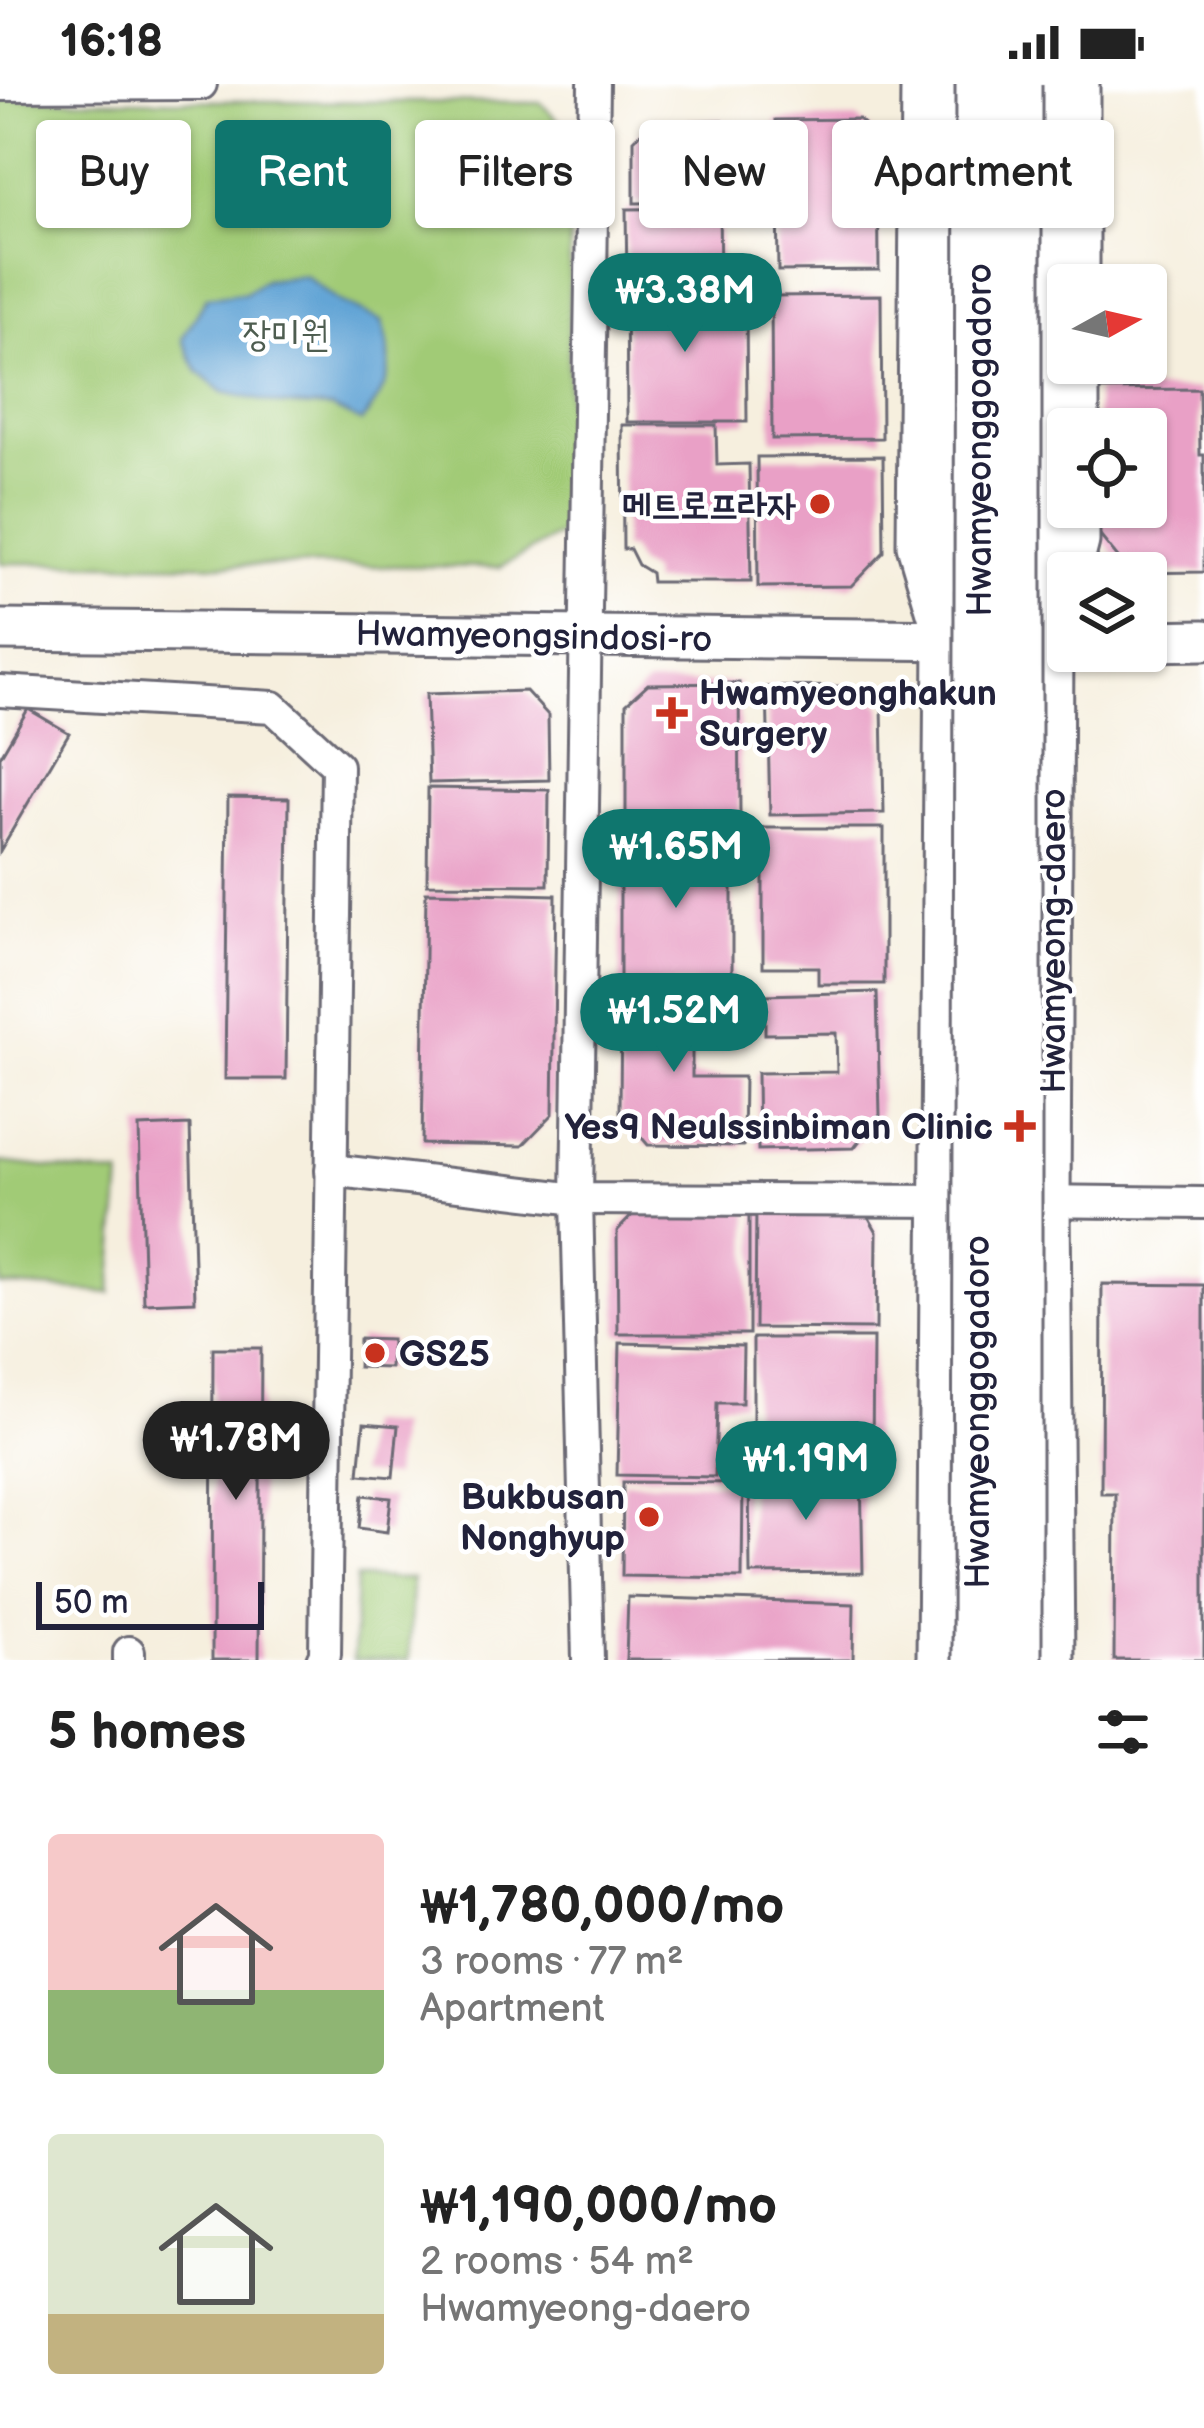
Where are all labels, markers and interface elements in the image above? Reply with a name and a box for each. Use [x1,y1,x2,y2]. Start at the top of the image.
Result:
text: 16:18 [60,15,163,70]
chip: Buy [36,120,191,228]
chip: Rent [215,120,391,228]
chip: Filters [415,120,615,228]
chip: New [639,120,808,228]
chip: Apartment [832,120,1114,228]
pin: ₩3.38M [587,253,783,355]
street label: Hwamyeonggogadoro [959,263,1002,617]
north arrow [1047,264,1167,384]
map controls [1047,264,1167,672]
text: ₩3.38M [615,268,755,315]
park label: 장미원 [243,314,329,357]
button: locate [1047,408,1167,528]
place label: 메트로프라자 [622,485,796,528]
marker: 메트로프라자 [807,491,833,517]
button: layers [1047,552,1167,672]
street label: Hwamyeongsindosi-ro [355,613,713,662]
place label: Hwamyeonghakun Surgery [699,673,997,757]
marker: Hwamyeonghakun Surgery [656,697,688,729]
street label: Hwamyeong-daero [1033,788,1076,1094]
pin: ₩1.65M [578,809,774,911]
text: ₩1.65M [609,824,743,871]
pin: ₩1.52M [576,973,772,1075]
text: ₩1.52M [607,988,741,1035]
place label: Yes9 Neulssinbiman Clinic [565,1107,993,1150]
marker: Yes9 Neulssinbiman Clinic [1004,1110,1036,1142]
street label: Hwamyeonggogadoro [957,1235,1000,1589]
place label: GS25 [399,1334,490,1377]
marker: GS25 [362,1340,388,1366]
pin: ₩1.78M [138,1401,334,1503]
text: ₩1.78M [170,1416,302,1463]
pin: ₩1.19M [708,1421,904,1523]
text: ₩1.19M [743,1436,869,1483]
place label: Bukbusan Nonghyup [460,1477,625,1561]
marker: Bukbusan Nonghyup [636,1504,662,1530]
scale bar [36,1576,264,1629]
text: 50 m [54,1583,129,1623]
icon: filters [1090,1699,1156,1765]
text: 5 homes [48,1702,246,1763]
text: ₩1,780,000/mo [420,1876,784,1937]
icon: home [144,1882,288,2026]
text: 3 rooms · 77 m² [420,1939,684,1986]
text: Apartment [420,1986,604,2033]
text: ₩1,190,000/mo [420,2176,777,2237]
icon: home [144,2182,288,2326]
text: 2 rooms · 54 m² [420,2239,694,2286]
text: Hwamyeong-daero [420,2286,751,2333]

